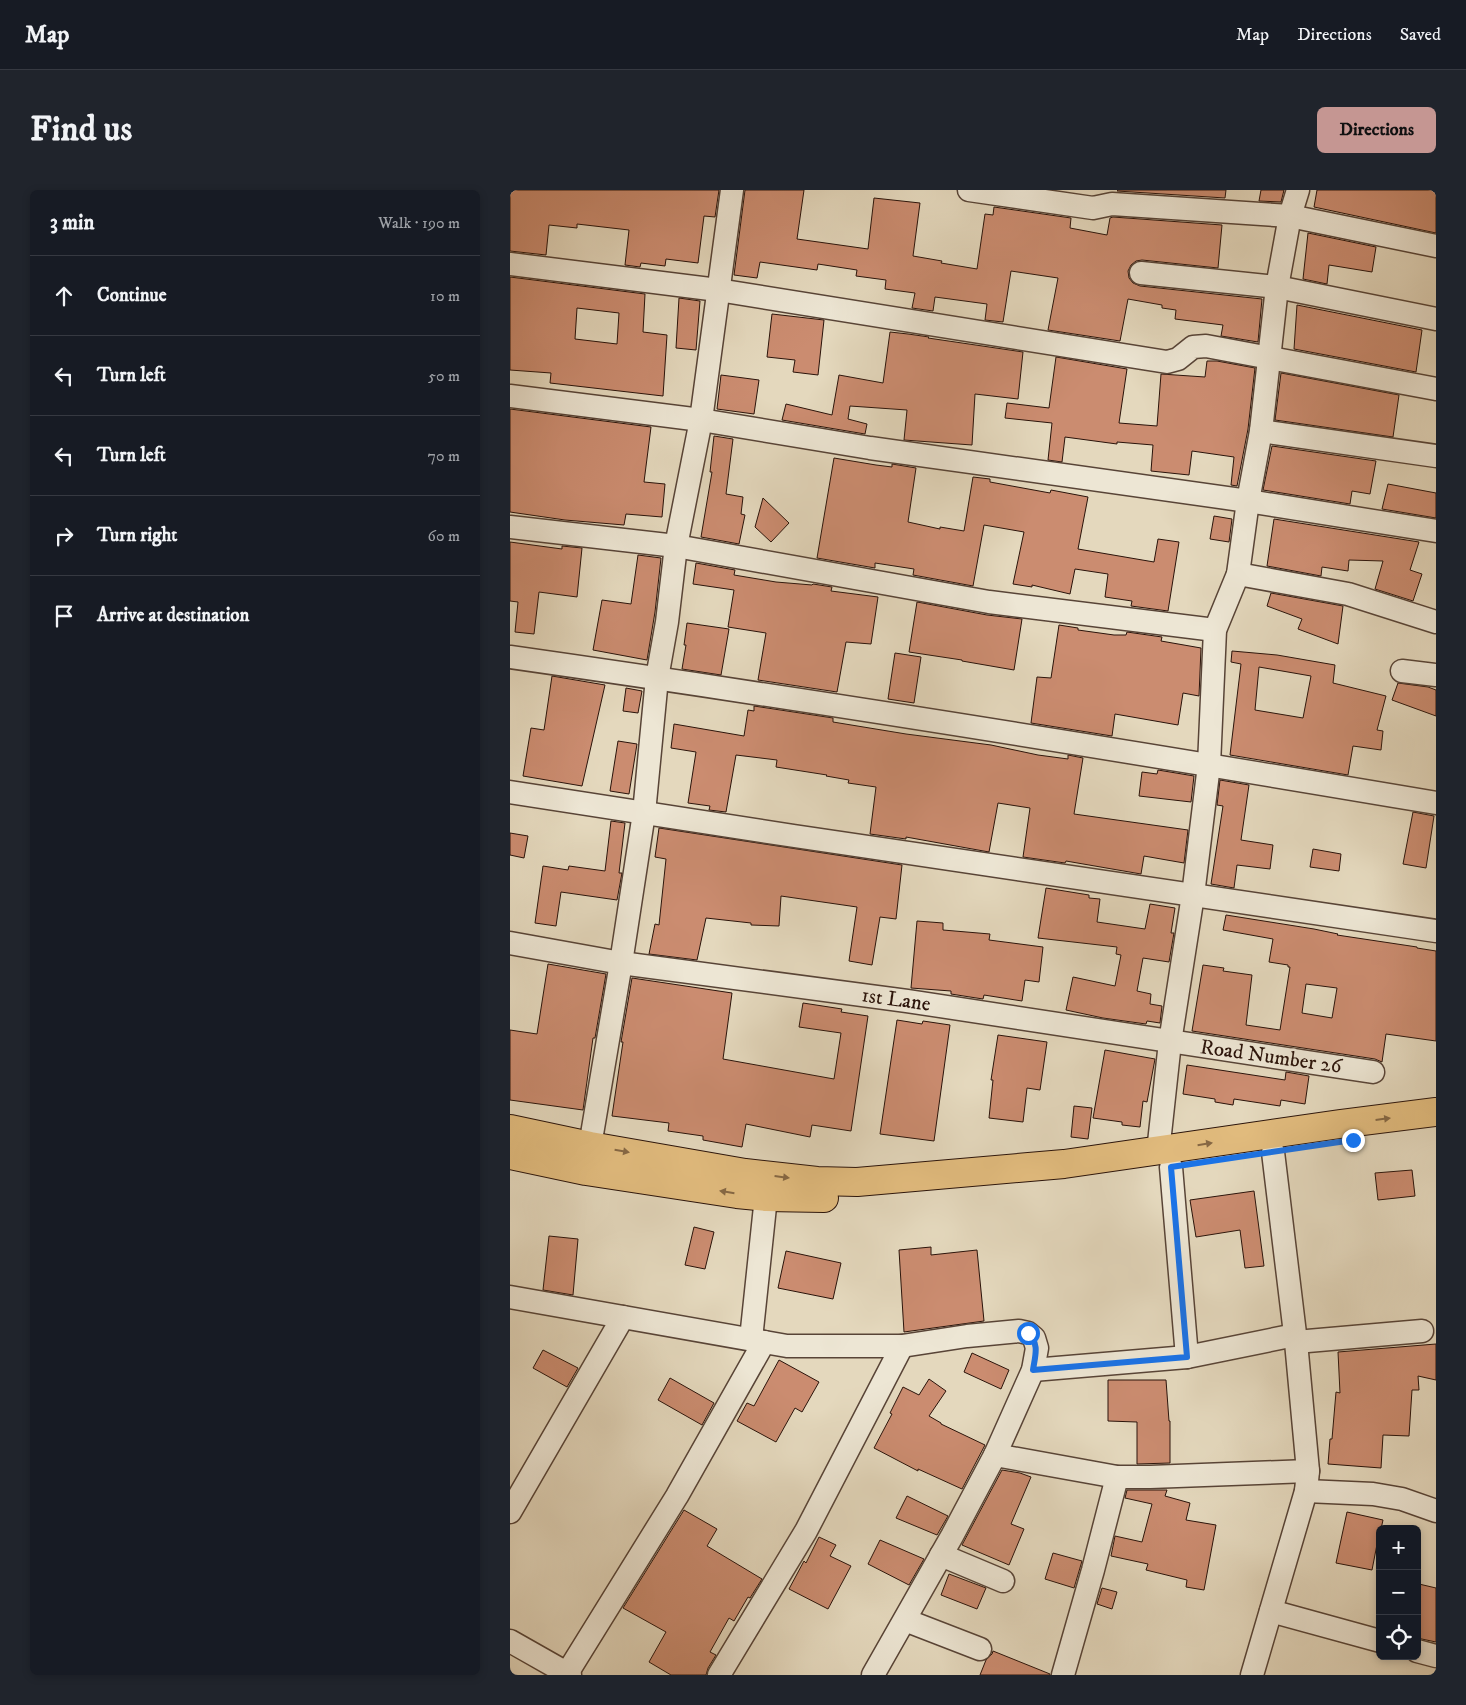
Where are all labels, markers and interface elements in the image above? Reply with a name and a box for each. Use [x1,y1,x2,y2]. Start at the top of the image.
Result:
text: Map [25,20,69,50]
text: Map [1236,24,1269,46]
text: Directions [1297,24,1372,46]
text: Saved [1400,24,1441,46]
button: Directions [1317,107,1436,153]
text: Find us [30,108,132,152]
text: 3 min [50,210,95,236]
text: Walk · 190 m [378,213,460,233]
icon: ahead [50,282,78,310]
text: Continue [97,284,167,307]
text: 10 m [430,286,460,306]
icon: left [50,362,78,390]
text: Turn left [97,364,166,387]
text: 50 m [428,366,460,386]
icon: left [50,442,78,470]
text: Turn left [97,444,166,467]
text: 70 m [428,446,460,466]
icon: right [50,522,78,550]
text: Turn right [97,524,177,547]
text: 60 m [428,526,460,546]
icon: arrive [50,602,78,630]
text: Arrive at destination [97,604,249,627]
street label: 1st Lane [860,982,933,1018]
street label: Road Number 26 [1199,1034,1345,1080]
one-way arrow [1375,1115,1391,1123]
route end [1342,1129,1365,1152]
one-way arrow [1197,1140,1213,1148]
one-way arrow [614,1148,630,1156]
one-way arrow [775,1173,791,1181]
one-way arrow [718,1188,734,1196]
route start [1017,1322,1040,1345]
map controls [1376,1525,1421,1660]
button: + [1376,1525,1421,1570]
button: − [1376,1570,1421,1615]
button: locate [1376,1615,1421,1660]

